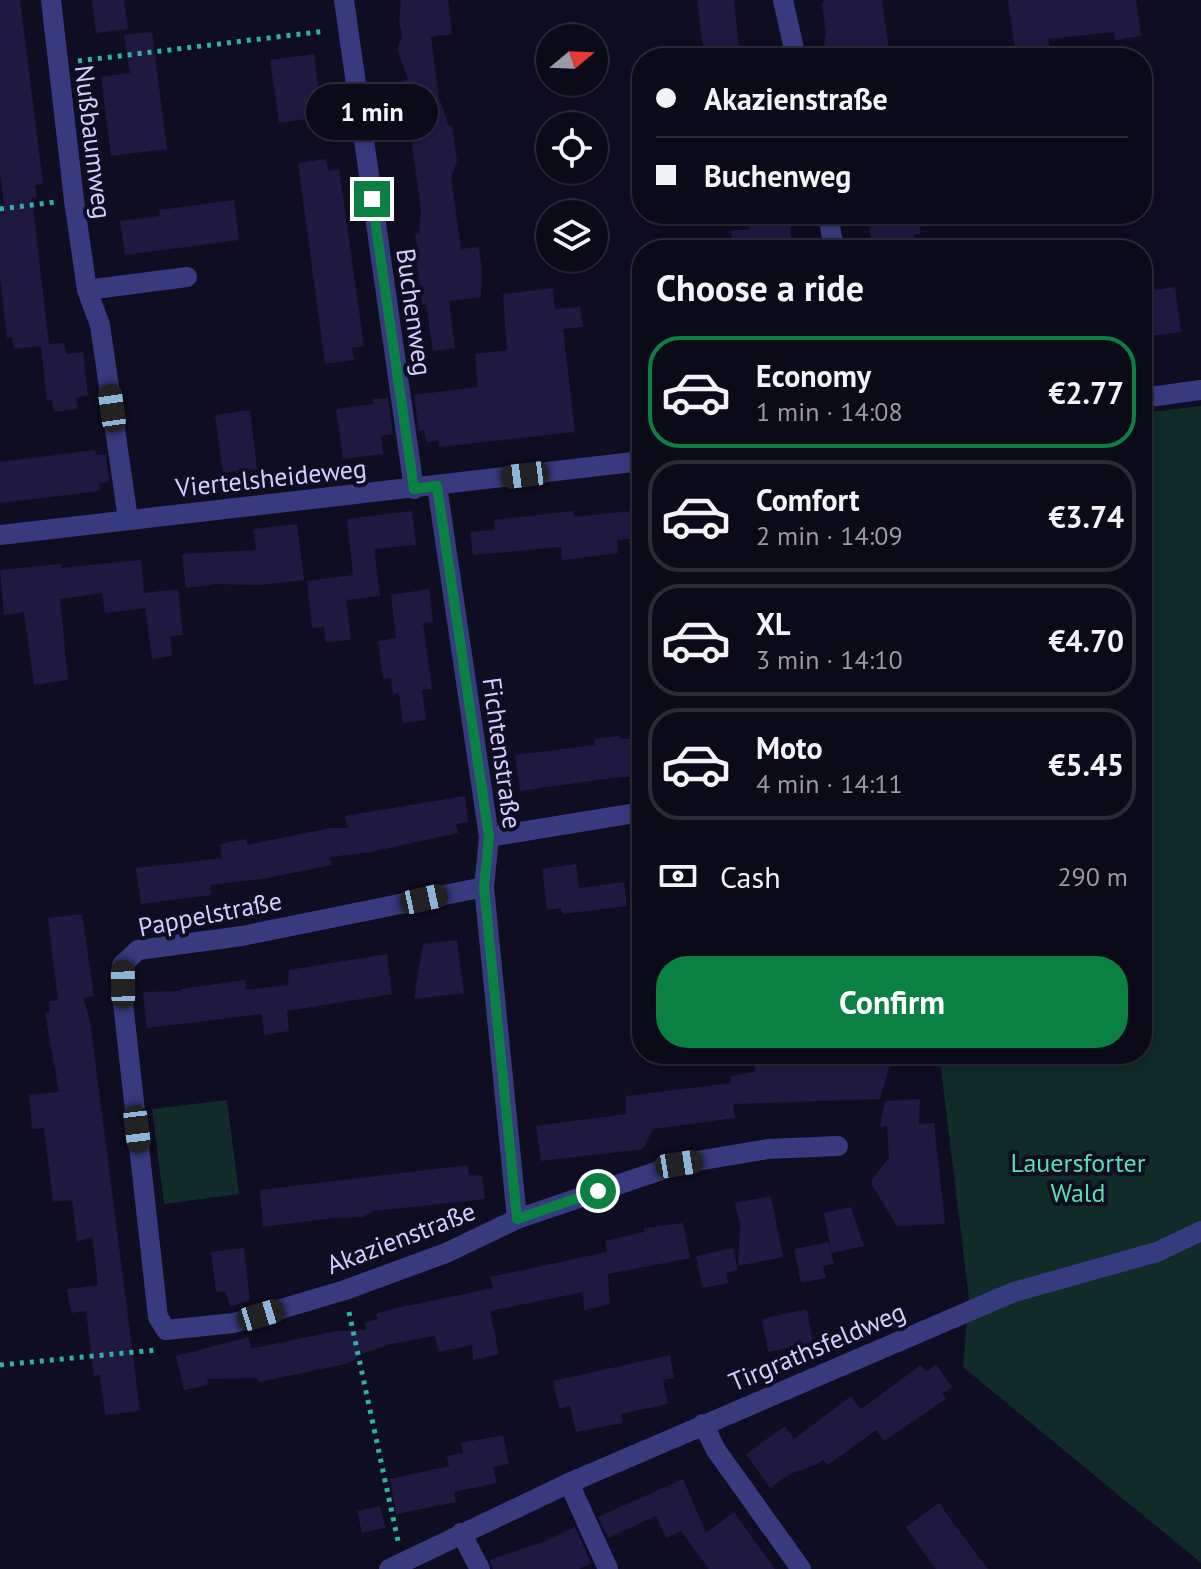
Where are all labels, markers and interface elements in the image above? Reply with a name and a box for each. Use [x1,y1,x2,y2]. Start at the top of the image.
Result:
north arrow [536,24,608,96]
map controls [536,24,608,272]
street label: Nußbaumweg [68,63,119,221]
text: Akazienstraße [704,79,888,118]
callout: 1 min [306,83,438,139]
text: 1 min [340,95,404,128]
button: locate [536,112,608,184]
text: Buchenweg [704,156,851,195]
route end [354,181,390,217]
button: layers [536,200,608,272]
street label: Buchenweg [389,246,440,378]
text: Choose a ride [656,264,864,311]
icon: car [660,356,732,428]
text: Economy [756,356,871,395]
text: €2.77 [1049,373,1124,412]
car [97,383,127,433]
text: 1 min · 14:08 [756,395,903,428]
street label: Viertelsheideweg [173,451,368,504]
car [500,460,550,490]
icon: car [660,480,732,552]
text: Comfort [756,480,859,519]
text: €3.74 [1049,497,1124,536]
text: 2 min · 14:09 [756,519,903,552]
icon: car [660,604,732,676]
text: XL [756,604,790,643]
text: €4.70 [1049,621,1124,660]
text: 3 min · 14:10 [756,643,903,676]
street label: Fichtenstraße [476,675,529,831]
icon: car [660,728,732,800]
text: Moto [756,728,823,767]
text: €5.45 [1049,745,1124,784]
text: 4 min · 14:11 [756,767,903,800]
icon: cash [656,854,700,898]
text: Cash [720,857,781,896]
text: 290 m [1057,860,1128,893]
car [398,882,450,916]
street label: Pappelstraße [135,883,284,944]
button: Confirm [656,956,1128,1048]
car [111,960,135,1008]
car [122,1104,152,1154]
park label: Lauersforter Wald [1011,1146,1146,1209]
car [653,1148,705,1180]
route start [580,1173,616,1209]
street label: Akazienstraße [322,1194,480,1281]
street label: Tirgrathsfeldweg [724,1295,910,1399]
car [235,1297,287,1333]

